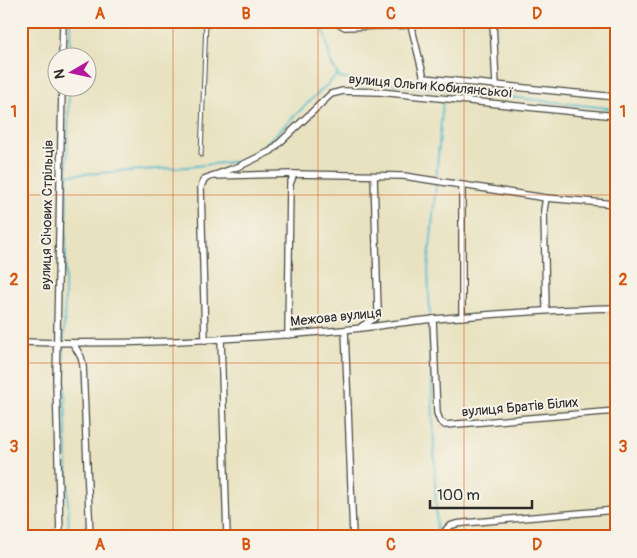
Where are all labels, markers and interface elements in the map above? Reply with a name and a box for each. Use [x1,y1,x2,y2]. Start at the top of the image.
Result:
text: A [95,4,106,24]
text: B [241,4,251,24]
text: C [386,4,396,24]
text: D [532,4,542,24]
north arrow [48,48,98,98]
text: N [51,68,69,80]
street label: вулиця Ольги Кобилянської [348,70,514,102]
text: 1 [11,102,17,122]
text: 1 [620,102,626,122]
street label: вулиця Січових Стрільців [37,140,57,290]
text: 2 [10,270,19,290]
text: 2 [619,270,628,290]
street label: Межова вулиця [290,304,382,330]
street label: вулиця Братів Білих [461,393,579,421]
text: 3 [10,437,19,457]
text: 3 [619,437,628,457]
scale bar [430,478,532,510]
text: 100 m [437,486,480,505]
text: A [95,535,106,555]
text: B [241,535,251,555]
text: C [386,535,396,555]
text: D [532,535,542,555]

